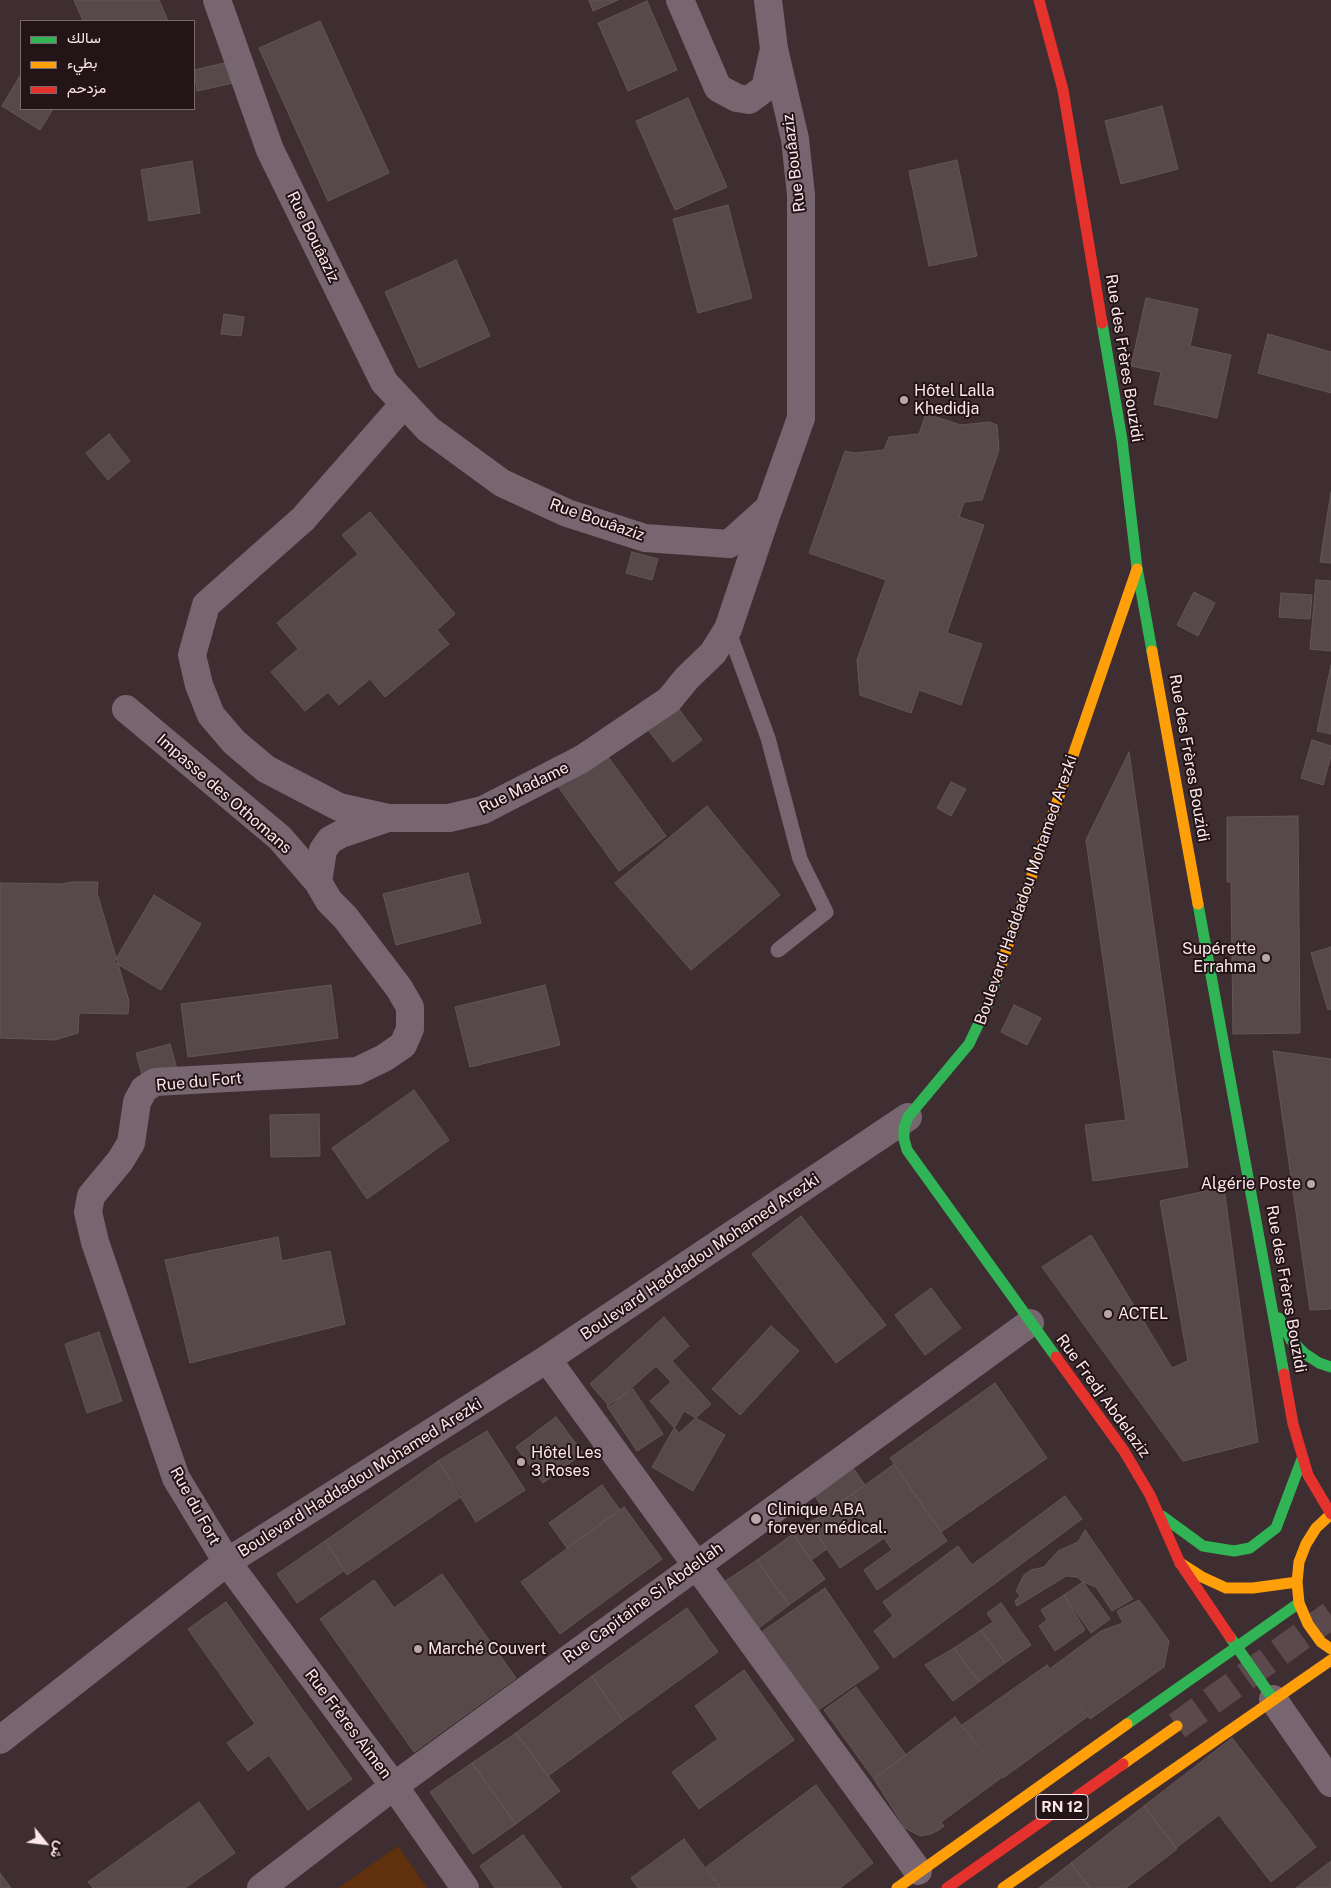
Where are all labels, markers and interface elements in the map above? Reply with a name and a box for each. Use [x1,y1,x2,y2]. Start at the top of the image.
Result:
legend [20,20,195,110]
text: سالك [67,29,101,46]
text: بطيء [67,54,97,71]
text: مزدحم [67,79,106,96]
street label: Rue Bouâaziz [778,113,810,213]
street label: Rue Bouâaziz [283,188,343,286]
street label: Rue des Frères Bouzidi [1101,273,1147,443]
place label: Hôtel Lalla Khedidja [914,381,995,419]
marker: Hôtel Lalla Khedidja [898,394,910,406]
street label: Rue Bouâaziz [547,495,647,545]
street label: Rue des Frères Bouzidi [1165,673,1213,843]
street label: Impasse des Othomans [153,730,295,858]
street label: Boulevard Haddadou Mohamed Arezki [971,753,1081,1027]
street label: Rue Madame [476,758,572,818]
place label: Supérette Errahma [1182,939,1256,977]
marker: Supérette Errahma [1260,952,1272,964]
street label: Rue du Fort [155,1069,243,1095]
street label: Boulevard Haddadou Mohamed Arezki [577,1170,823,1344]
place label: Algérie Poste [1201,1174,1301,1194]
marker: Algérie Poste [1305,1178,1317,1190]
street label: Rue des Frères Bouzidi [1262,1204,1310,1374]
place label: ACTEL [1118,1304,1168,1324]
marker: ACTEL [1102,1308,1114,1320]
street label: Rue Fredj Abdelaziz [1052,1331,1154,1461]
street label: Boulevard Haddadou Mohamed Arezki [234,1395,486,1561]
place label: Hôtel Les 3 Roses [531,1443,602,1481]
marker: Hôtel Les 3 Roses [515,1456,527,1468]
street label: Rue du Fort [166,1464,224,1548]
place label: Clinique ABA forever médical. [767,1500,887,1538]
marker: Clinique ABA forever médical. [749,1512,763,1526]
street label: Rue Capitaine Si Abdellah [559,1539,727,1667]
place label: Marché Couvert [428,1639,546,1659]
marker: Marché Couvert [412,1643,424,1655]
street label: Rue Frères Aimen [301,1665,395,1783]
road number: RN 12 [1036,1794,1088,1820]
north arrow [20,1818,70,1868]
text: ش [47,1839,69,1862]

